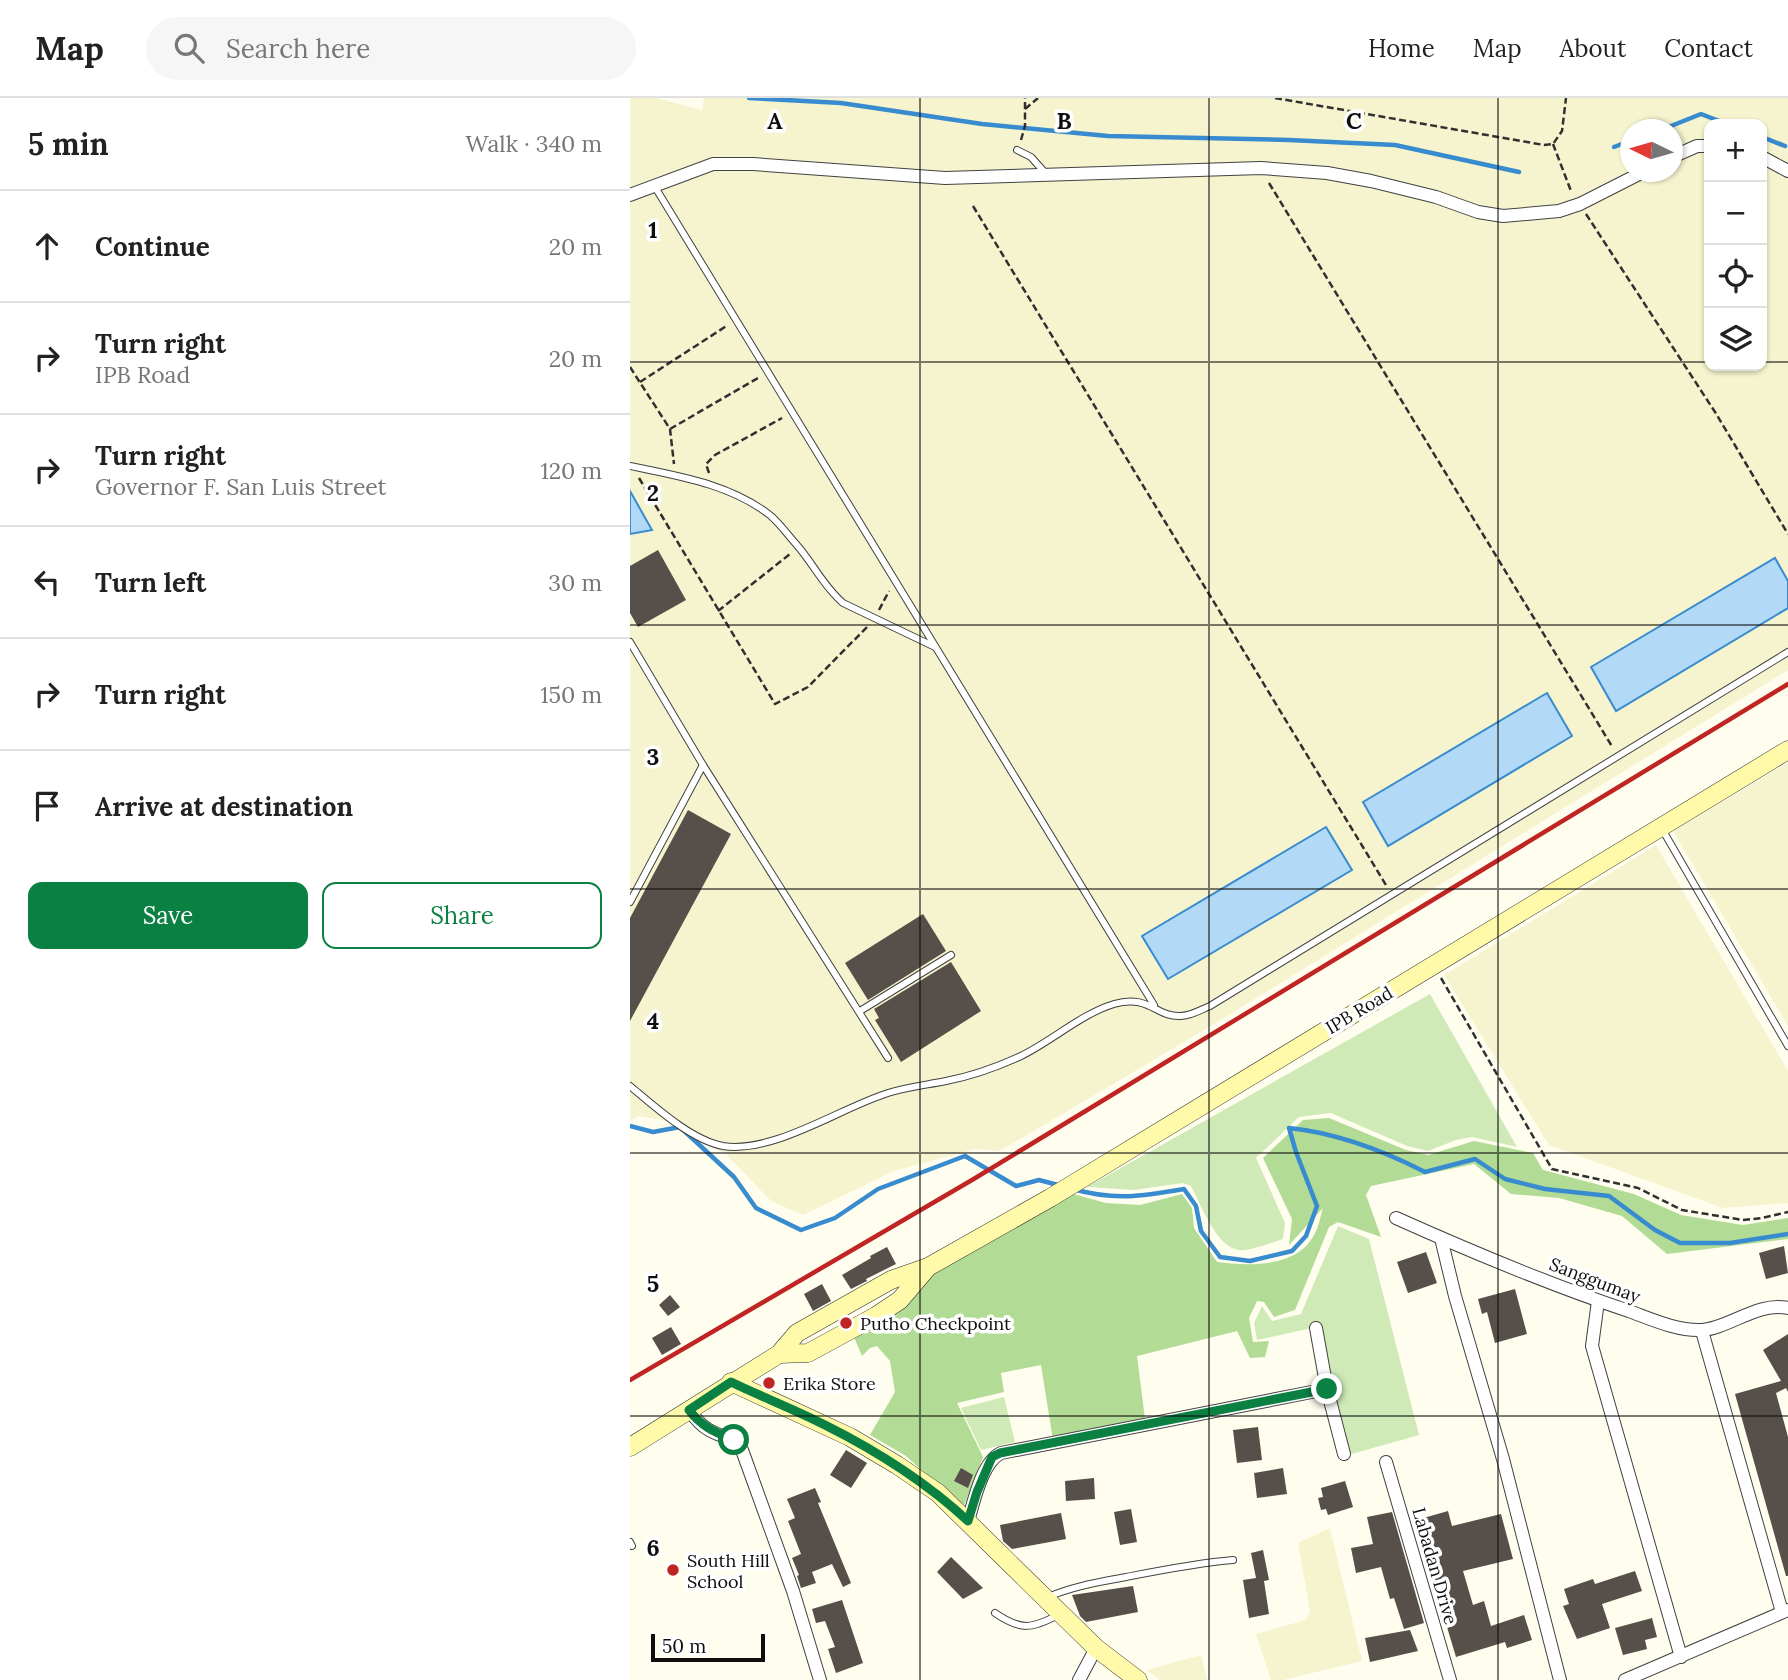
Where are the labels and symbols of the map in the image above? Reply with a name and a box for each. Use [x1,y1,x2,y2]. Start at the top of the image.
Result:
text: A [767,106,783,135]
text: B [1056,106,1072,135]
text: C [1346,106,1362,135]
north arrow [1620,119,1683,182]
text: 1 [648,215,658,244]
text: 2 [647,478,659,507]
text: 3 [647,742,659,771]
street label: IPB Road [1321,981,1397,1039]
text: 4 [647,1006,659,1035]
street label: Sanggumay [1546,1252,1644,1308]
text: 5 [647,1269,659,1298]
place label: Putho Checkpoint [860,1312,1011,1335]
marker: Putho Checkpoint [838,1315,854,1331]
place label: Erika Store [783,1372,876,1395]
route end [1311,1373,1342,1404]
marker: Erika Store [761,1375,777,1391]
route start [718,1424,749,1455]
street label: Labadan Drive [1407,1505,1463,1627]
text: 6 [646,1533,660,1562]
place label: South Hill School [687,1549,770,1593]
marker: South Hill School [665,1562,681,1578]
scale bar [651,1631,765,1663]

